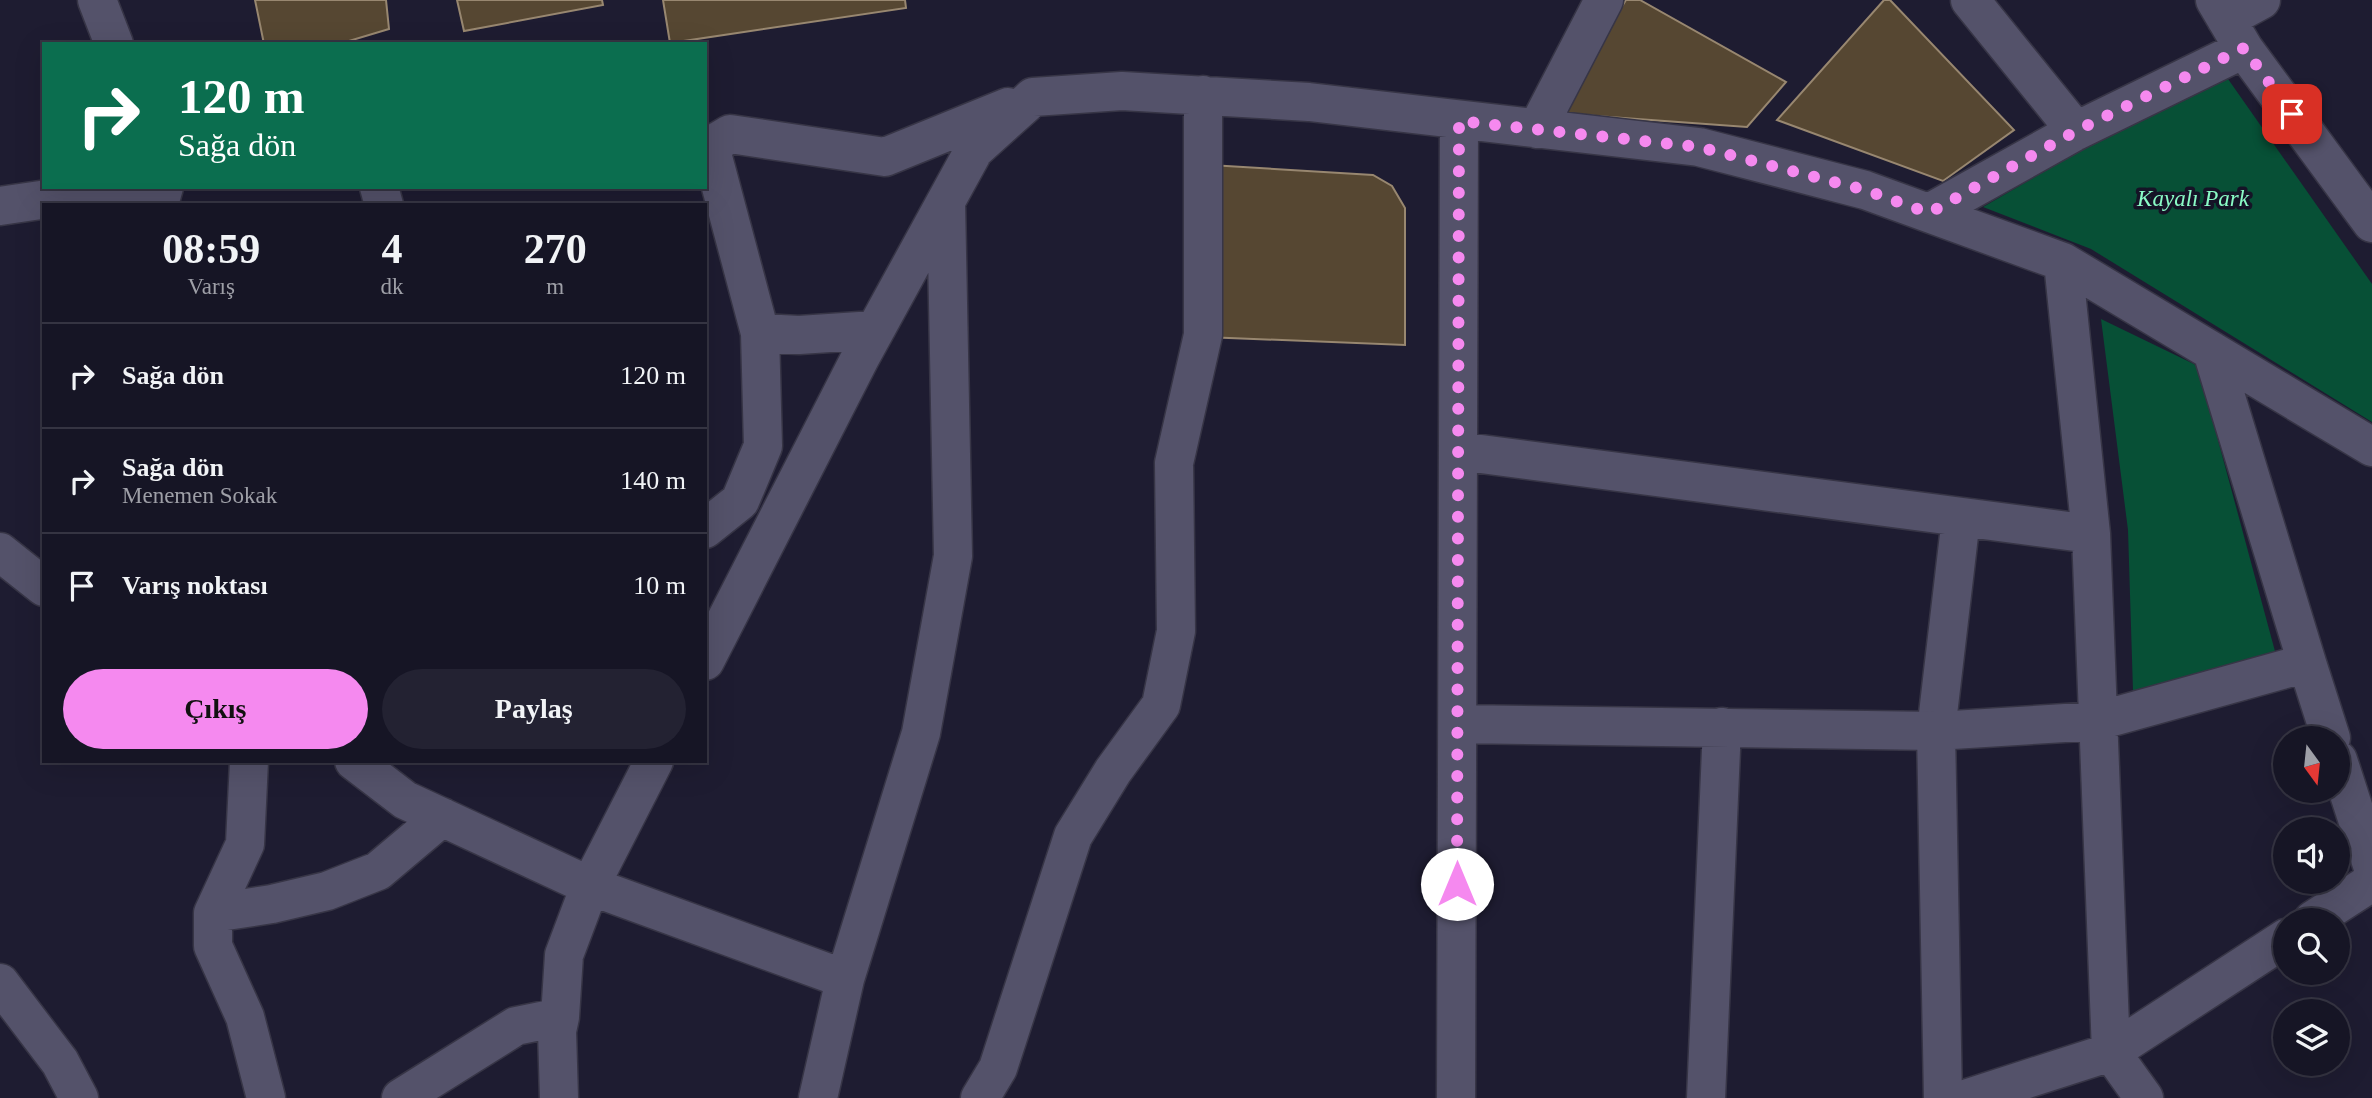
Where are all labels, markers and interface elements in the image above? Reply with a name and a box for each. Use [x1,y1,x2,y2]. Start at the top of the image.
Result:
text: 120 m [178,69,305,124]
icon: right [63,70,154,161]
pin [2262,84,2322,144]
icon: arrive [2273,95,2311,133]
text: Sağa dön [178,127,296,163]
park label: Kayalı Park [2136,186,2250,211]
text: 08:59 [162,226,260,272]
text: 4 [382,226,403,272]
text: 270 [524,226,587,272]
text: Varış [188,274,235,299]
text: dk [381,274,404,299]
text: m [546,274,564,299]
icon: right [63,357,101,395]
text: Sağa dön [122,361,224,390]
text: 120 m [620,361,686,390]
text: Sağa dön [122,453,224,482]
icon: right [63,462,101,500]
text: 140 m [620,466,686,495]
text: Menemen Sokak [122,483,277,508]
icon: arrive [63,567,101,605]
text: Varış noktası [122,571,268,600]
text: 10 m [633,571,686,600]
button: Çıkış [63,669,368,749]
button: Paylaş [382,669,686,749]
north arrow [2273,726,2350,803]
map controls [2273,726,2350,1076]
button: sound [2273,817,2350,894]
position arrow [1420,847,1494,921]
button: search [2273,908,2350,985]
button: layers [2273,999,2350,1076]

